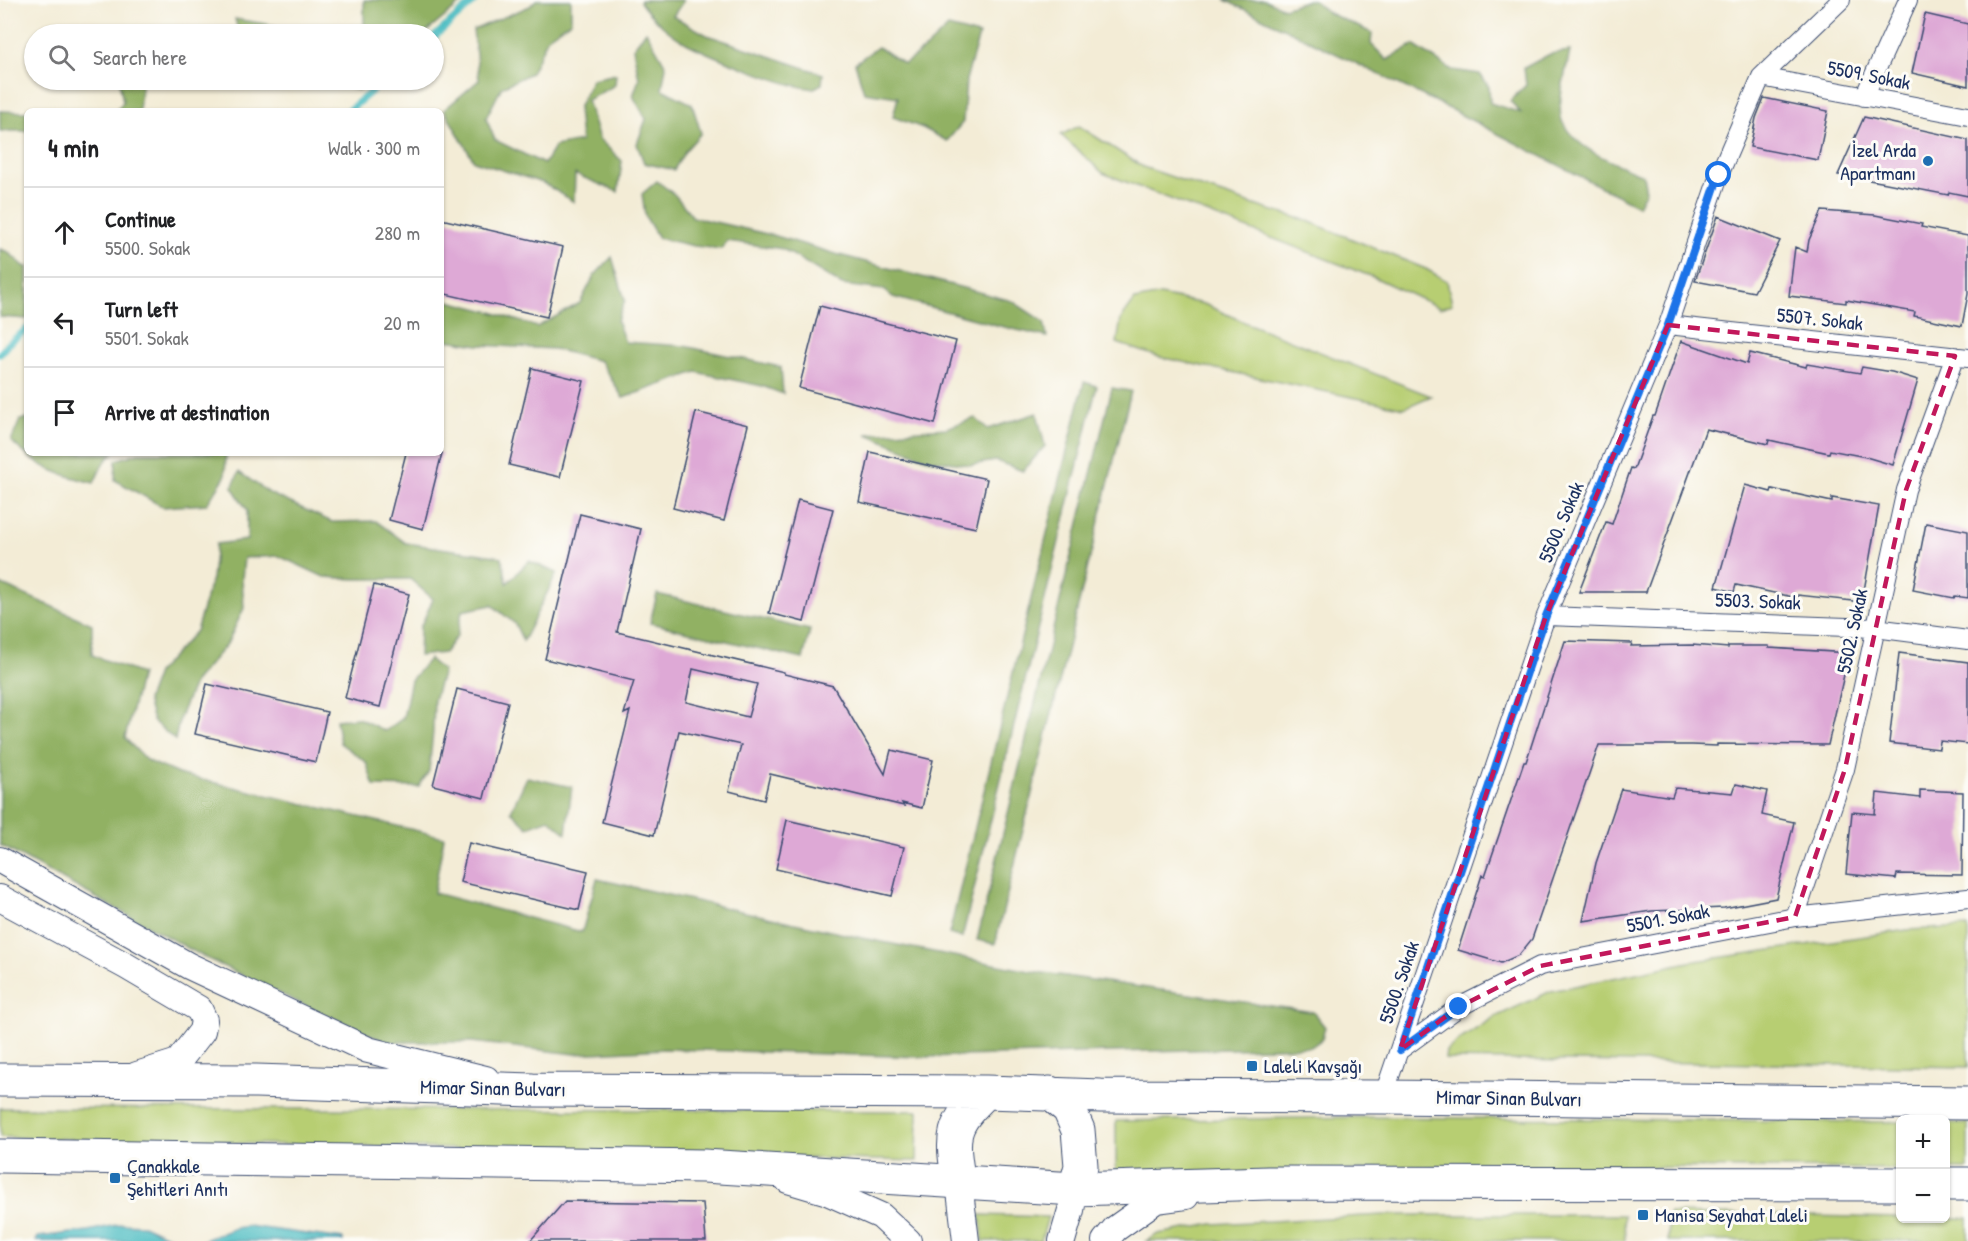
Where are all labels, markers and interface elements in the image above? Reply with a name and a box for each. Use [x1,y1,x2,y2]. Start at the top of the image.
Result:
search box [24,24,444,90]
icon: search [45,41,78,74]
text: Search here [93,42,187,72]
street label: 5509. Sokak [1825,53,1913,96]
text: 4 min [48,130,99,165]
text: Walk · 300 m [328,134,420,161]
place label: İzel Arda Apartmanı [1840,136,1916,186]
marker: İzel Arda Apartmanı [1921,154,1935,168]
route start [1705,161,1731,187]
text: Continue [105,204,176,234]
icon: ahead [48,216,81,249]
text: 280 m [375,219,420,246]
text: 5500. Sokak [105,234,190,261]
text: Turn left [105,294,178,324]
street label: 5507. Sokak [1776,301,1864,336]
icon: left [48,306,81,339]
text: 20 m [383,309,420,336]
text: 5501. Sokak [105,324,189,351]
icon: arrive [48,396,81,429]
text: Arrive at destination [105,397,270,427]
street label: 5500. Sokak [1531,477,1590,566]
street label: 5503. Sokak [1715,586,1801,615]
street label: 5502. Sokak [1829,586,1874,676]
street label: 5501. Sokak [1624,896,1712,939]
street label: 5500. Sokak [1372,937,1425,1027]
route end [1445,993,1471,1019]
place label: Laleli Kavşağı [1264,1052,1362,1079]
marker: Laleli Kavşağı [1245,1059,1259,1073]
street label: Mimar Sinan Bulvarı [420,1073,566,1102]
street label: Mimar Sinan Bulvarı [1436,1083,1582,1112]
map controls [1896,1115,1950,1223]
button: + [1896,1115,1950,1169]
place label: Çanakkale Şehitleri Anıtı [127,1152,229,1202]
button: − [1896,1169,1950,1223]
marker: Çanakkale Şehitleri Anıtı [108,1171,122,1185]
place label: Manisa Seyahat Laleli [1655,1201,1808,1228]
marker: Manisa Seyahat Laleli [1636,1208,1650,1222]

